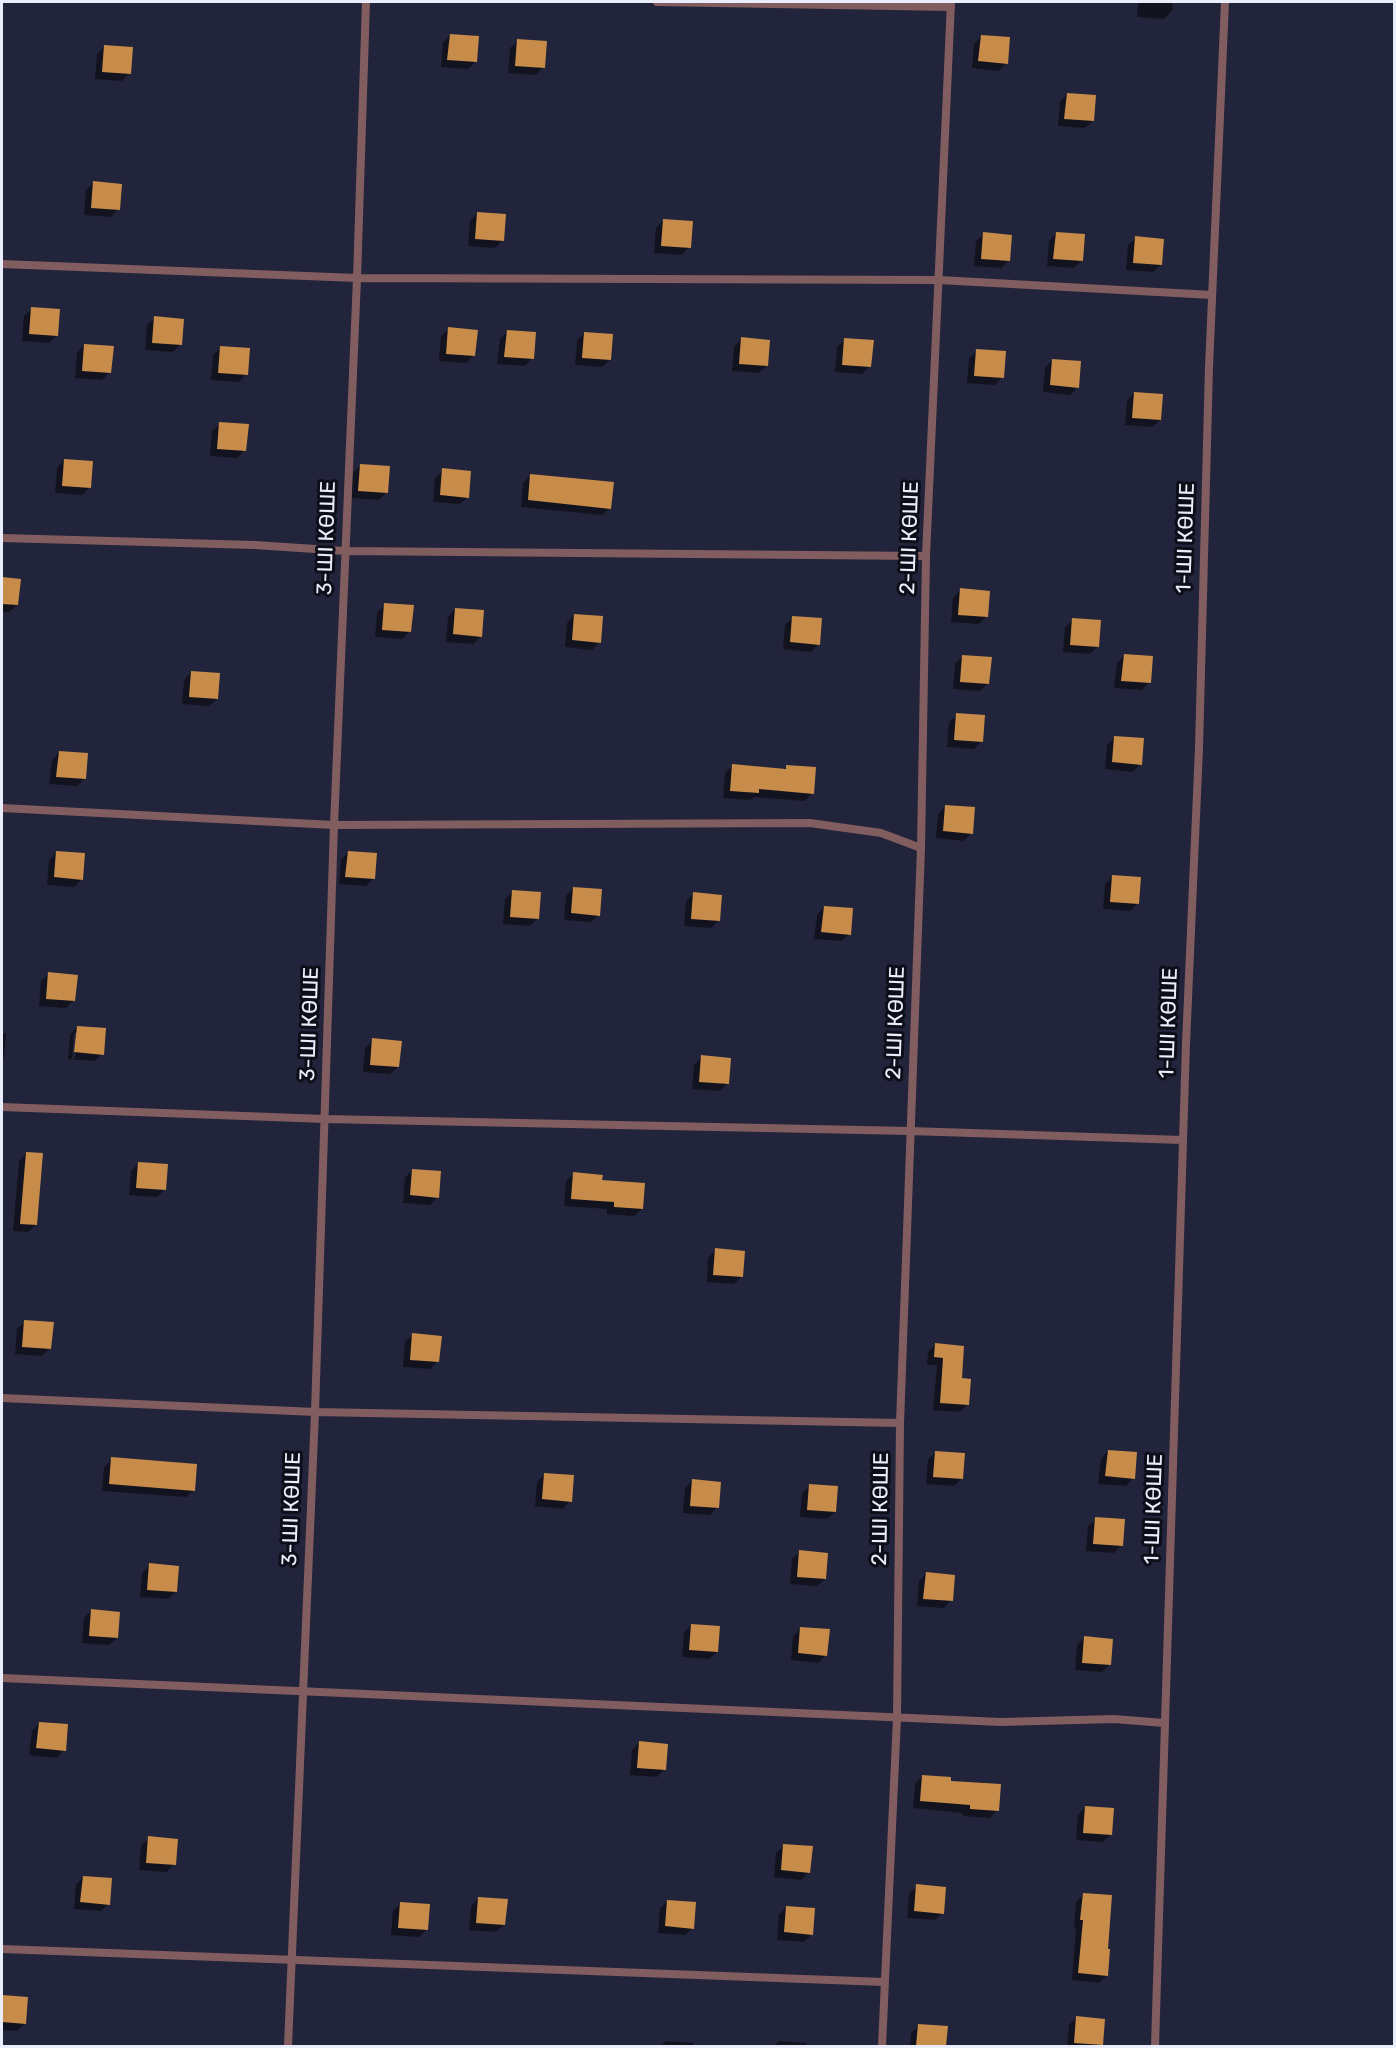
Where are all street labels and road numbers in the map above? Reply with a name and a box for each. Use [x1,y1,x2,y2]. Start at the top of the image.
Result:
street label: 3-ШІ КӨШЕ [312,481,342,595]
street label: 2-ШІ КӨШЕ [895,481,925,595]
street label: 1-ШІ КӨШЕ [1171,482,1201,594]
street label: 2-ШІ КӨШЕ [881,966,911,1080]
street label: 3-ШІ КӨШЕ [295,967,325,1081]
street label: 1-ШІ КӨШЕ [1154,967,1184,1079]
street label: 3-ШІ КӨШЕ [277,1452,307,1566]
street label: 2-ШІ КӨШЕ [867,1452,895,1566]
street label: 1-ШІ КӨШЕ [1139,1453,1169,1565]

